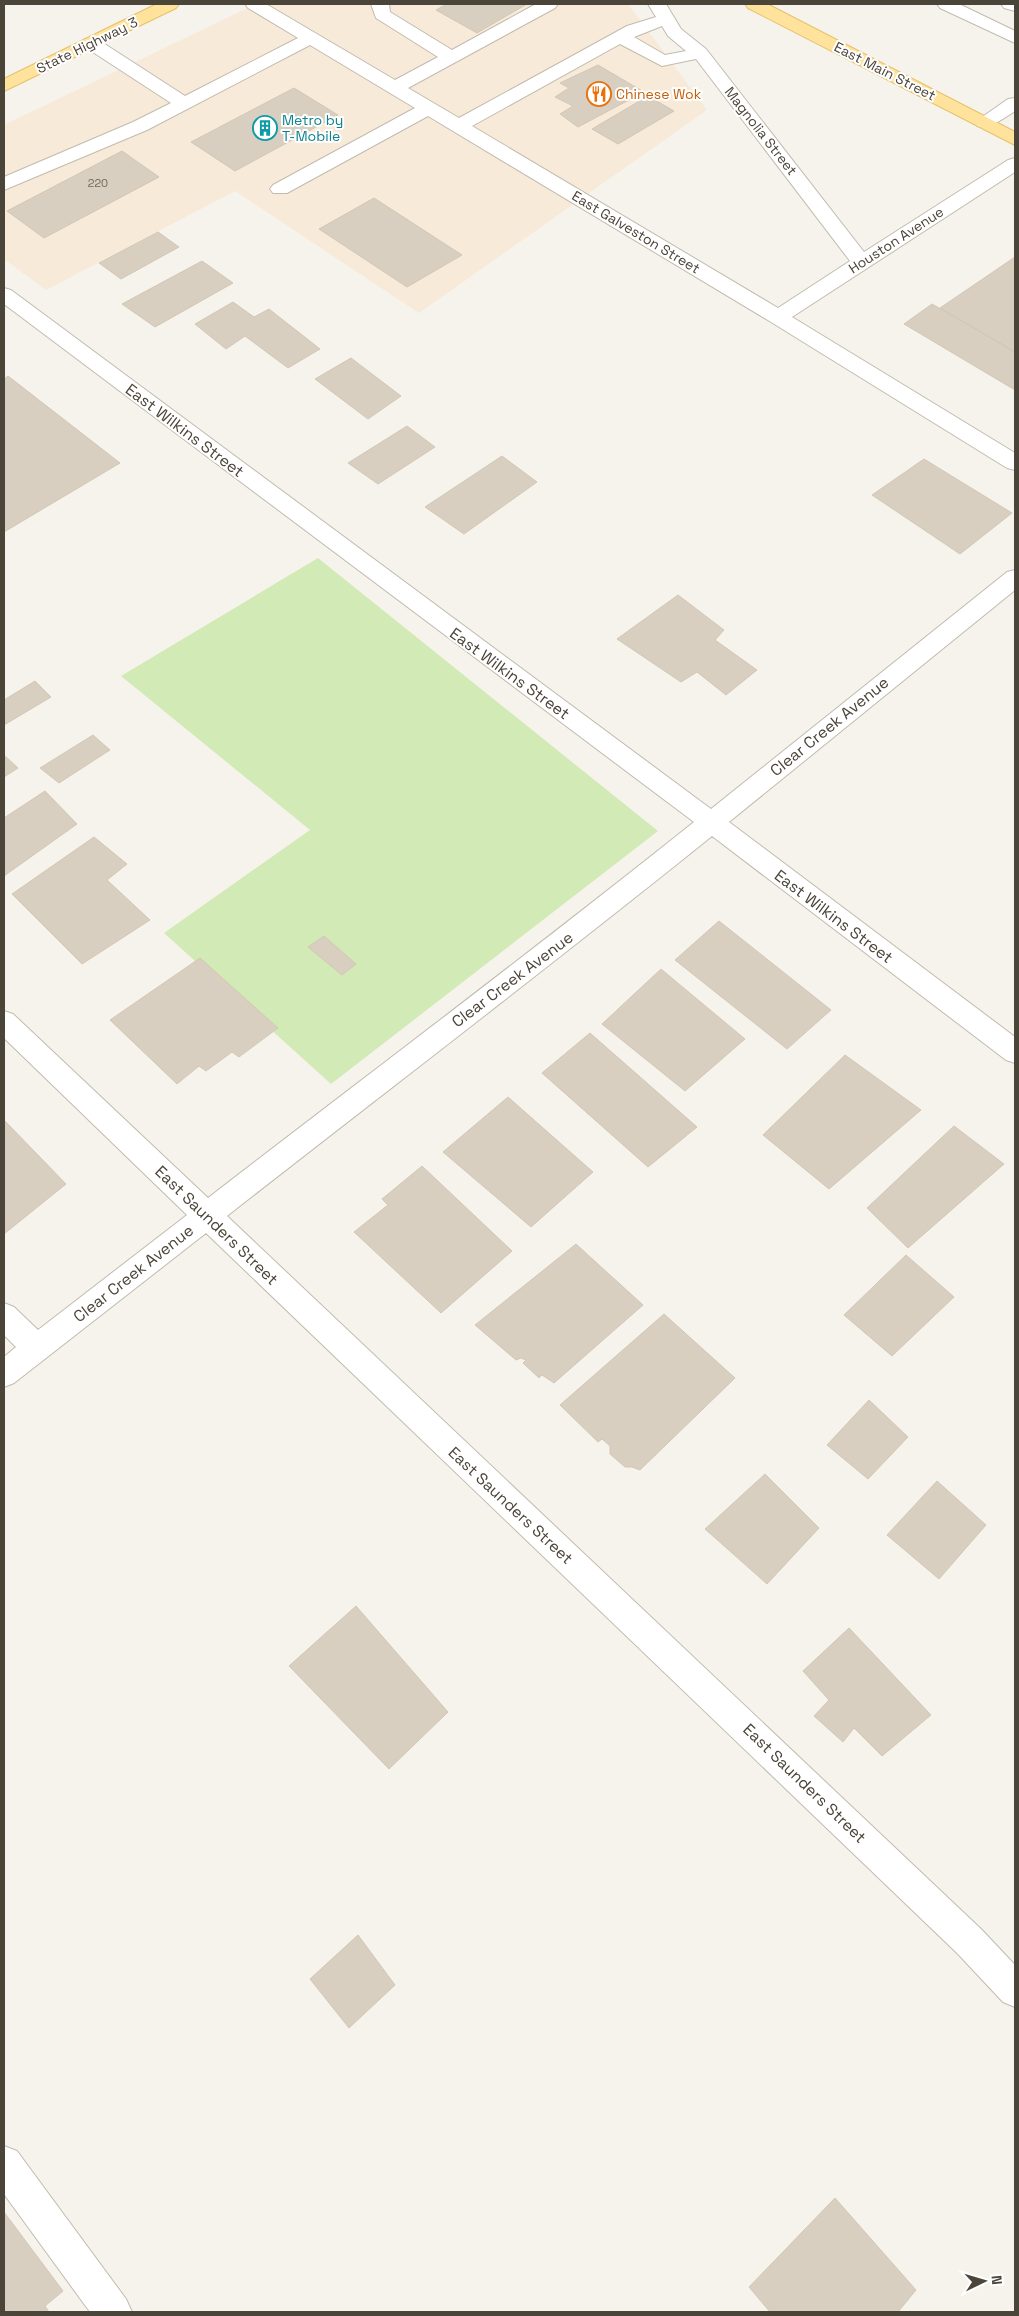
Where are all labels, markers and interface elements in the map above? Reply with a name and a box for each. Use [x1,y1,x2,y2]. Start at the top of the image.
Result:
street label: State Highway 3 [33,13,141,77]
street label: East Main Street [831,38,939,104]
restaurant icon: Chinese Wok [586,81,612,107]
street label: Magnolia Street [721,83,801,179]
place label: Chinese Wok [616,85,702,103]
place label: Metro by T-Mobile [282,111,343,145]
building icon: Metro by T-Mobile [252,115,278,141]
house number: 220 [88,176,108,190]
street label: East Galveston Street [569,187,703,277]
street label: Houston Avenue [845,203,947,277]
street label: East Wilkins Street [121,379,248,482]
street label: East Wilkins Street [446,623,574,724]
street label: Clear Creek Avenue [766,672,893,781]
street label: East Wilkins Street [770,865,897,968]
street label: Clear Creek Avenue [447,927,577,1032]
street label: East Saunders Street [151,1161,283,1290]
street label: Clear Creek Avenue [69,1220,198,1327]
street label: East Saunders Street [444,1442,578,1569]
street label: East Saunders Street [739,1719,871,1848]
north arrow [959,2256,1009,2306]
text: N [988,2274,1006,2285]

